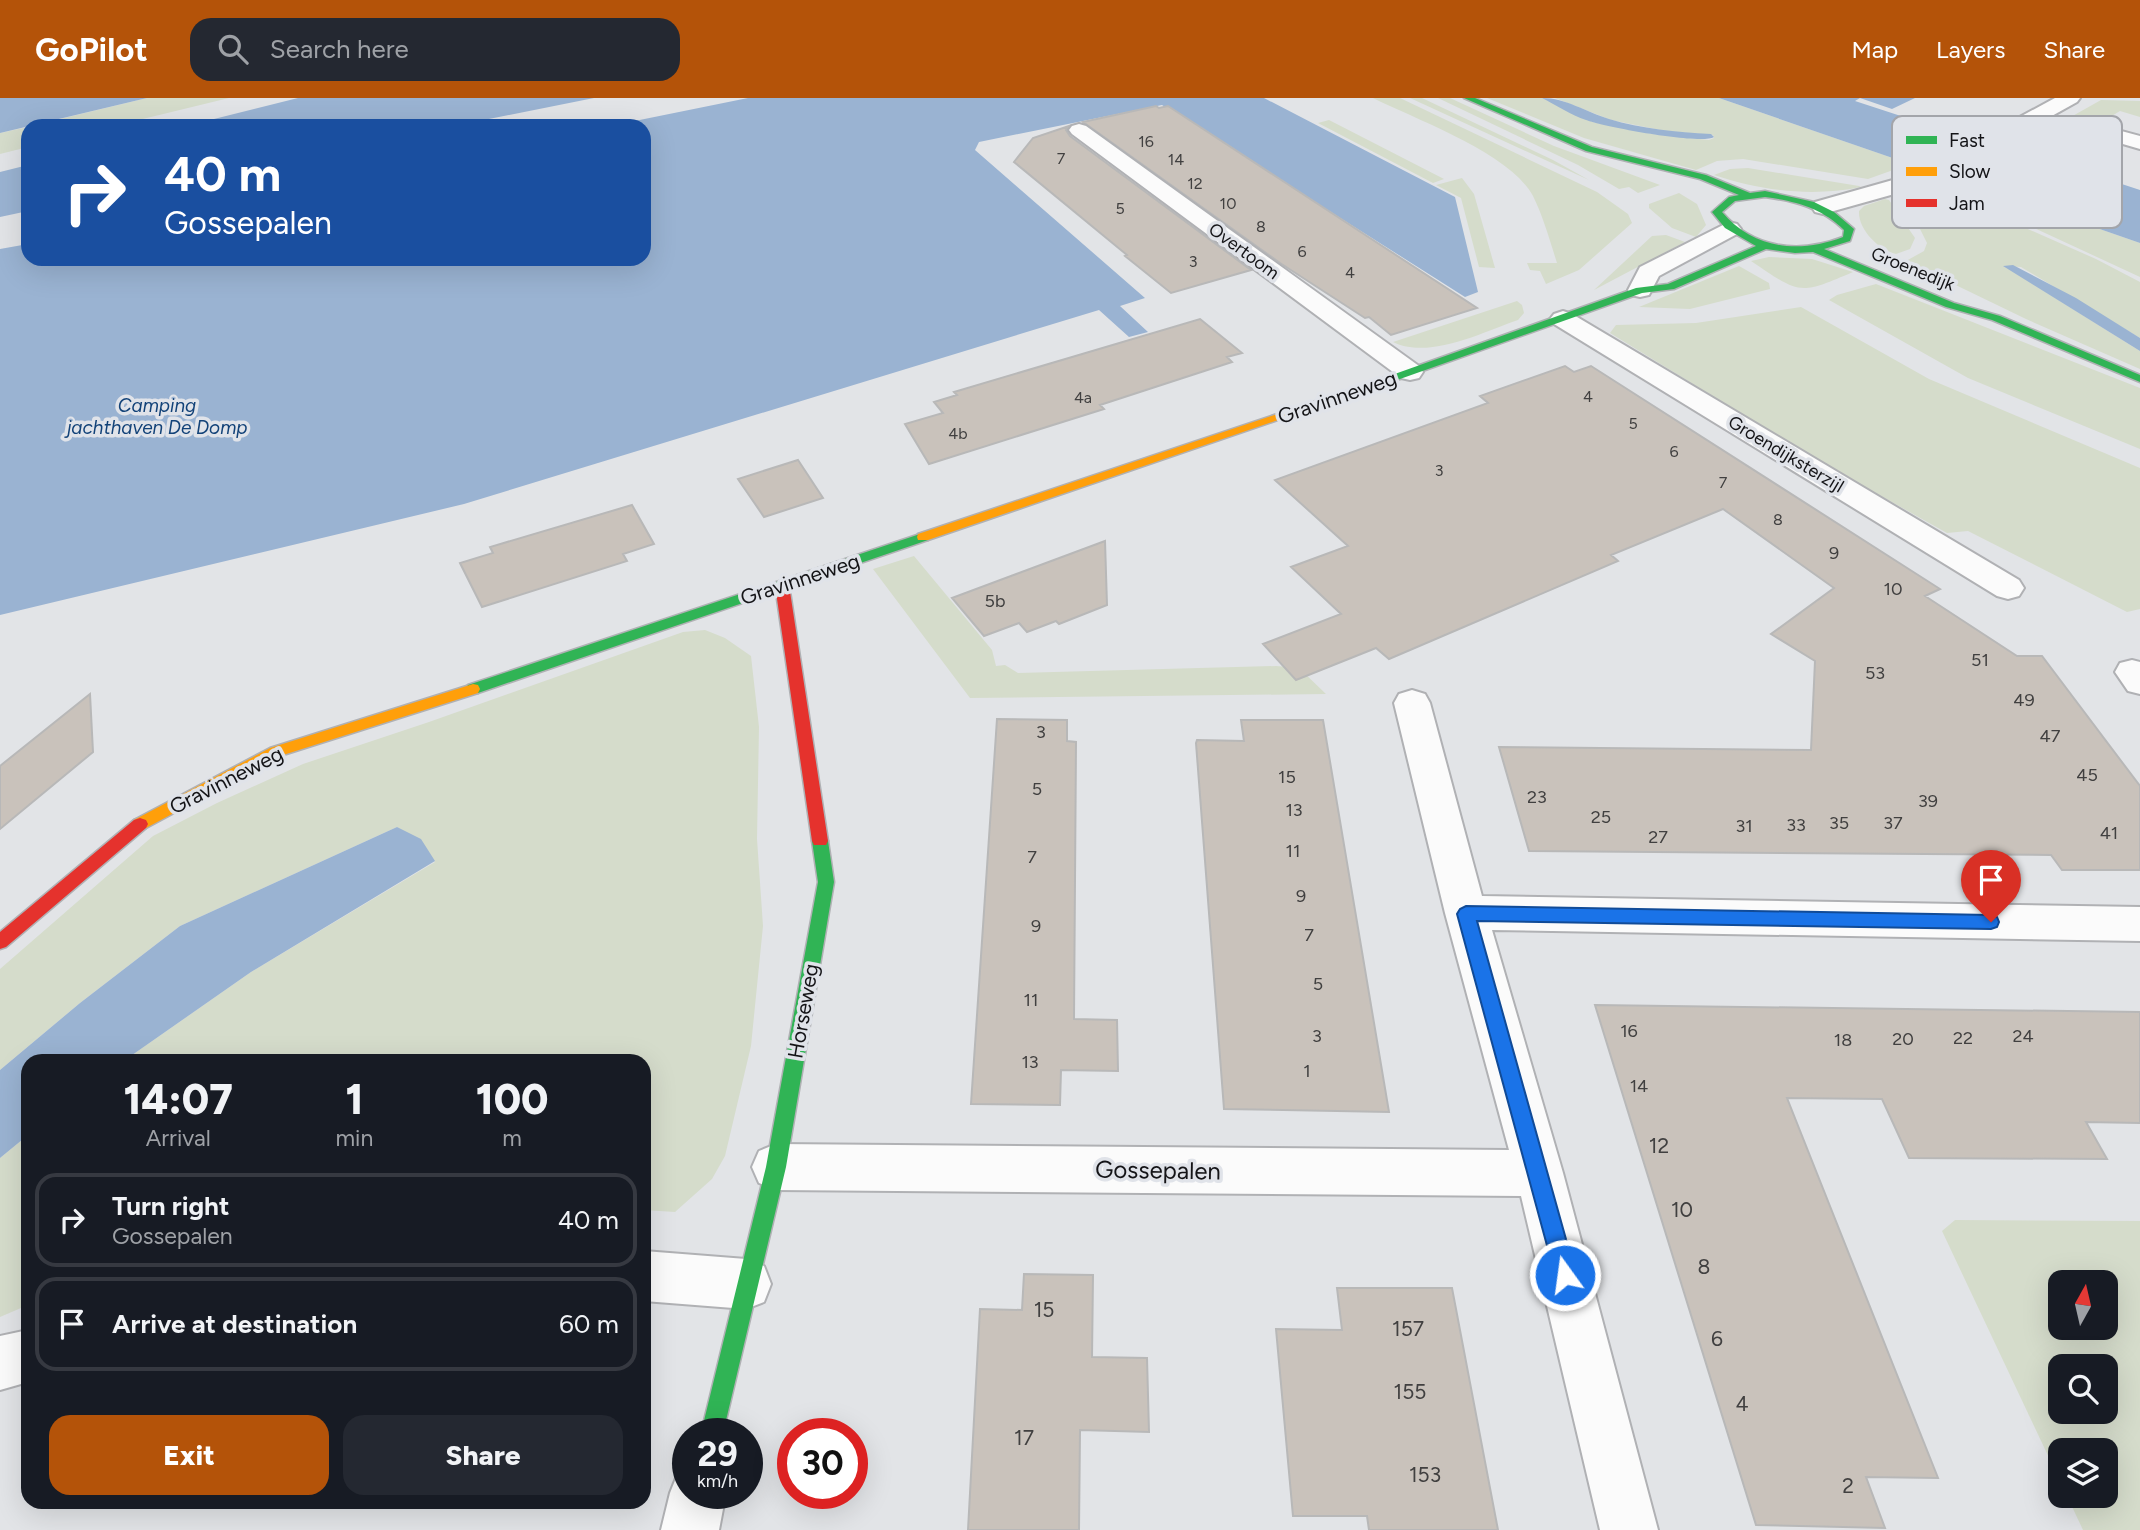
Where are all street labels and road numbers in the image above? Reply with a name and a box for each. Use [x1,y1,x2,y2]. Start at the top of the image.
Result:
street label: Overtoom [1204,218,1284,284]
street label: Groenedijk [1868,242,1958,296]
street label: Gravinneweg [1274,365,1400,429]
street label: Groendijksterzijl [1724,411,1848,497]
street label: Gravinneweg [737,548,863,610]
street label: Gravinneweg [165,741,287,819]
street label: Horseweg [782,962,824,1060]
street label: Gossepalen [1095,1154,1221,1186]

